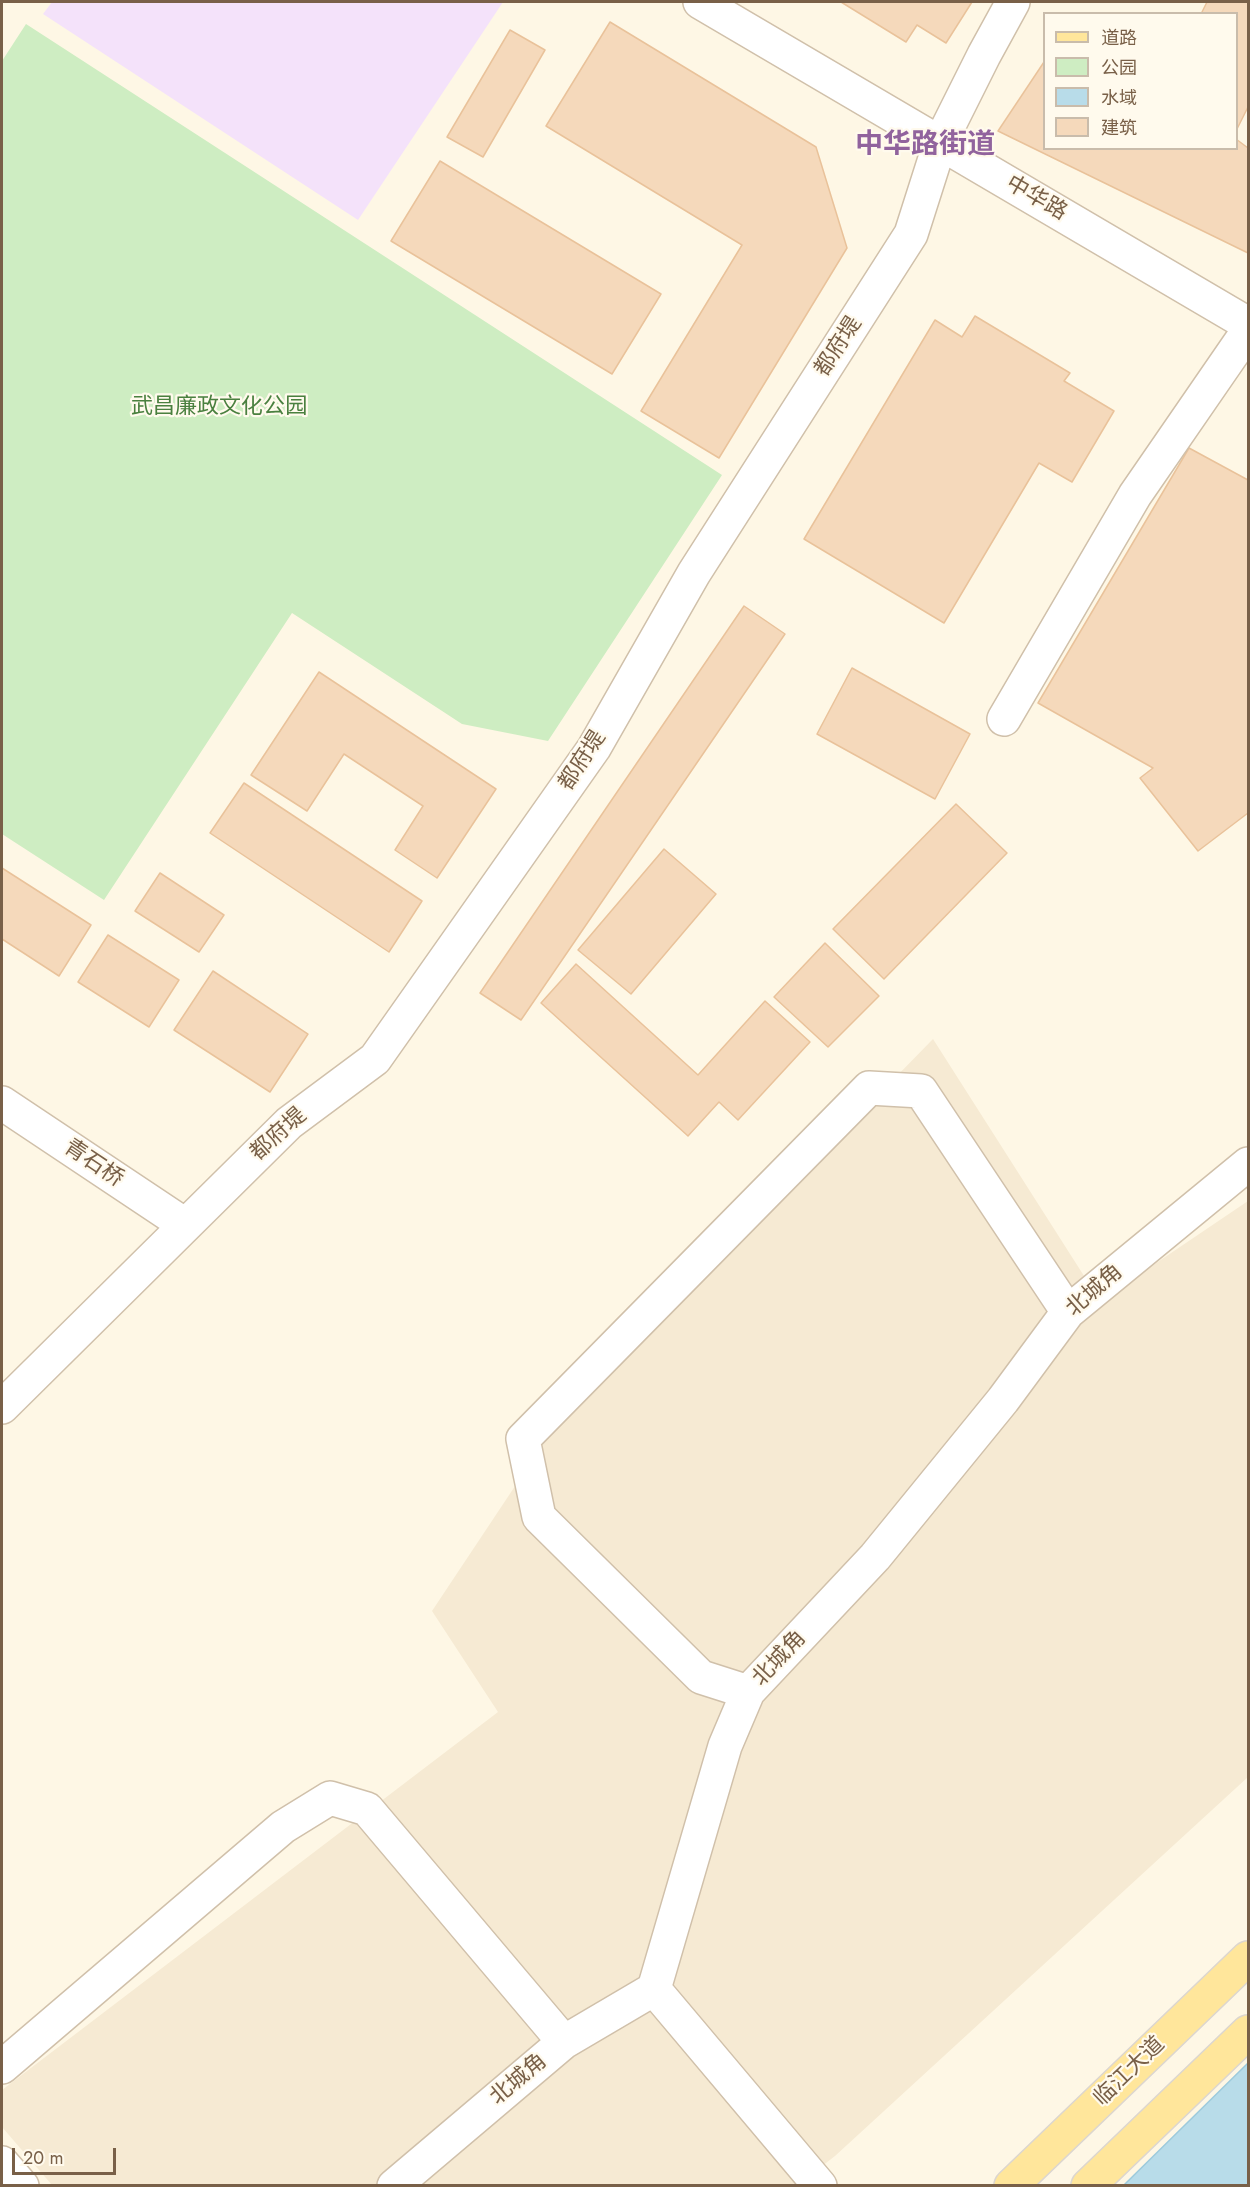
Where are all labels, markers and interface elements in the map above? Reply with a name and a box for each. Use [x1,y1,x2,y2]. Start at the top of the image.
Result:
legend [1043,12,1238,150]
text: 道路 [1101,25,1137,51]
text: 公园 [1101,55,1137,81]
text: 水域 [1101,85,1137,111]
text: 建筑 [1101,115,1137,141]
district label: 中华路街道 [855,129,995,163]
street label: 中华路 [1001,171,1071,227]
street label: 都府堤 [810,312,868,382]
park label: 武昌廉政文化公园 [131,395,307,421]
street label: 都府堤 [554,726,612,796]
street label: 都府堤 [246,1103,312,1167]
street label: 青石桥 [58,1135,128,1193]
street label: 北城角 [1061,1259,1129,1323]
street label: 北城角 [748,1626,812,1692]
street label: 临江大道 [1089,2032,1171,2112]
street label: 北城角 [485,2049,553,2111]
scale bar [15,2136,118,2174]
text: 20 m [23,2145,63,2171]

